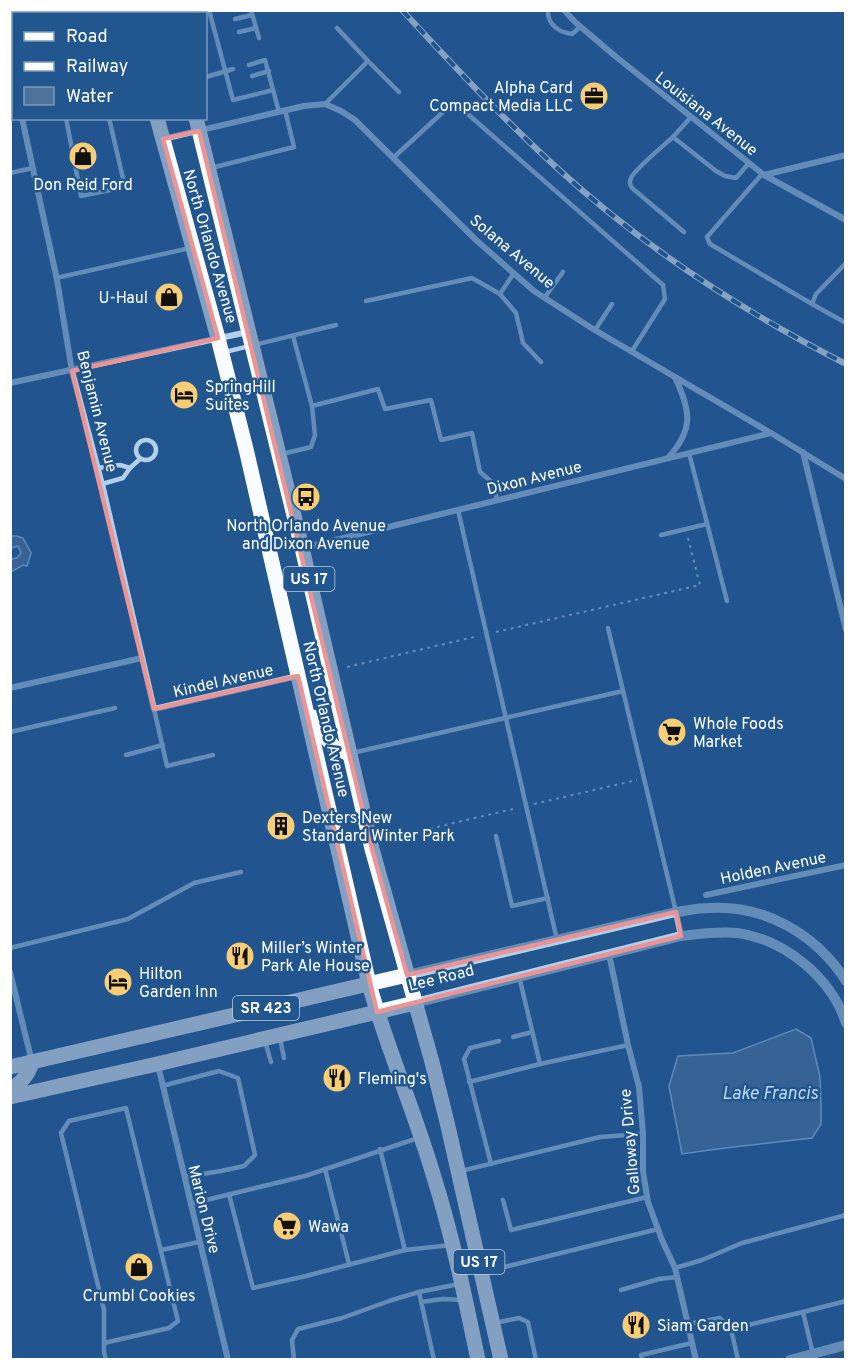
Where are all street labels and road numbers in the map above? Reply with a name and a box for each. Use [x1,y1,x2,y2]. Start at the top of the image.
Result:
street label: Louisiana Avenue [650,68,761,161]
street label: North Orlando Avenue [177,167,241,326]
street label: Solana Avenue [465,211,558,294]
street label: Benjamin Avenue [71,349,121,474]
street label: Dixon Avenue [485,457,584,500]
road number: US 17 [284,567,334,591]
street label: North Orlando Avenue [297,639,353,799]
street label: Kindel Avenue [171,661,276,703]
street label: Holden Avenue [719,848,828,890]
street label: Lee Road [406,961,477,997]
road number: SR 423 [233,996,299,1020]
street label: Galloway Drive [616,1088,646,1196]
street label: Marion Drive [182,1163,224,1256]
road number: US 17 [454,1250,504,1274]

